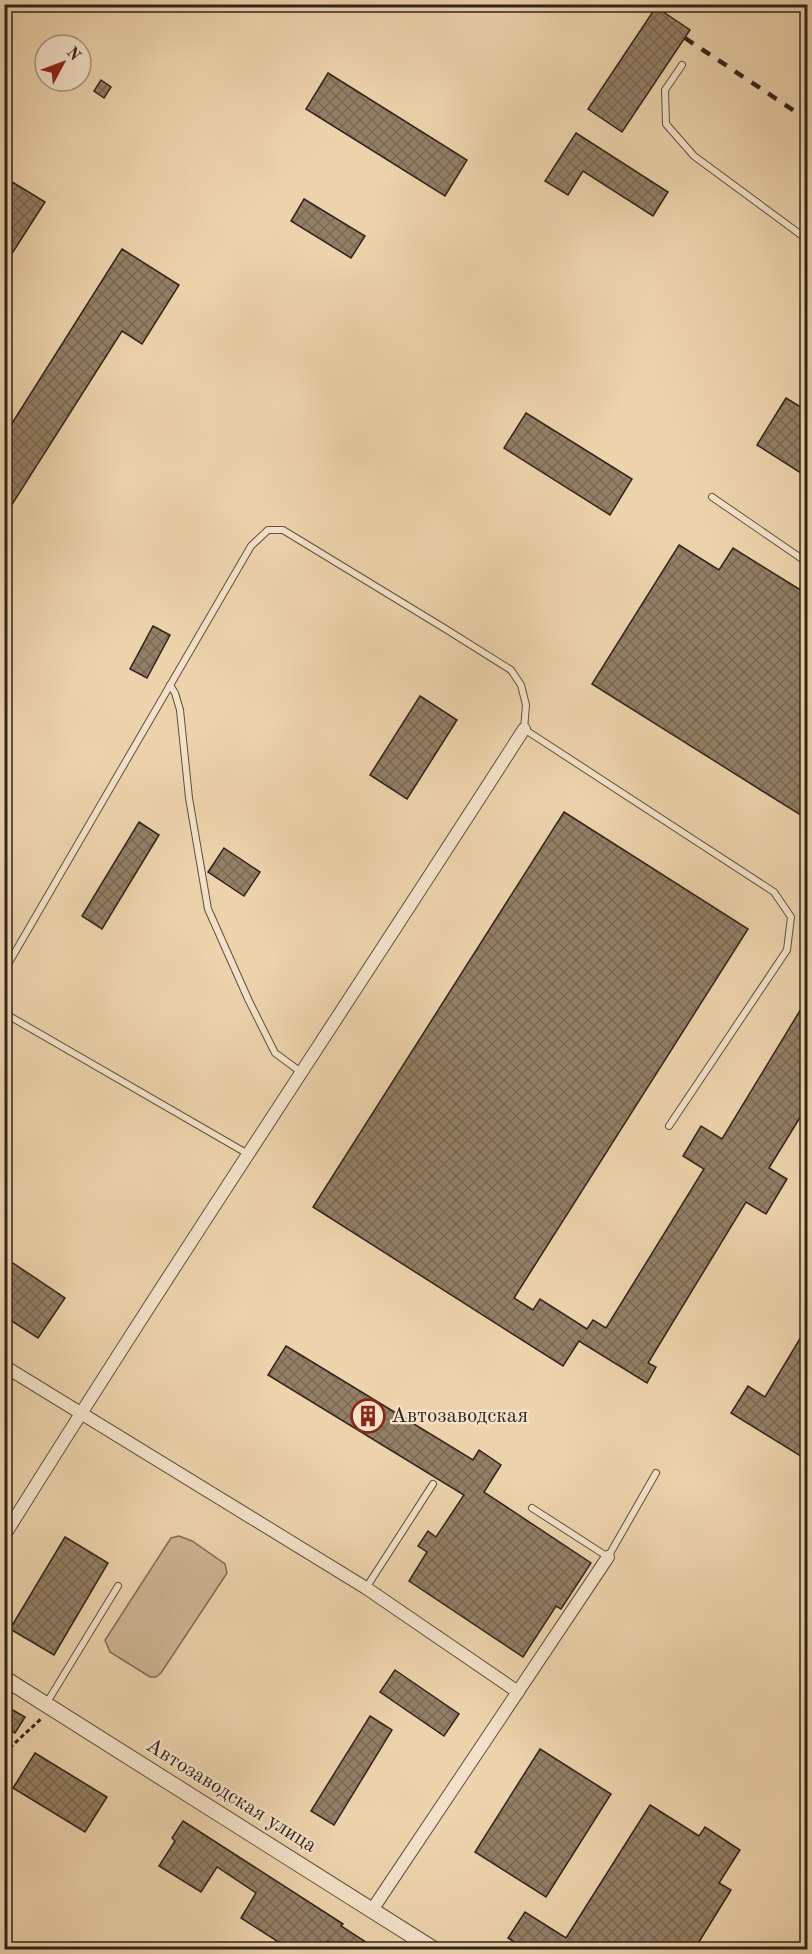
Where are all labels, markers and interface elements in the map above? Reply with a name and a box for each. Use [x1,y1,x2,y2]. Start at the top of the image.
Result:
north arrow [33,33,93,93]
text: N [63,45,83,65]
building icon: Автозаводская [350,1398,386,1434]
place label: Автозаводская [391,1406,528,1427]
street label: Автозаводская улица [142,1735,320,1857]

